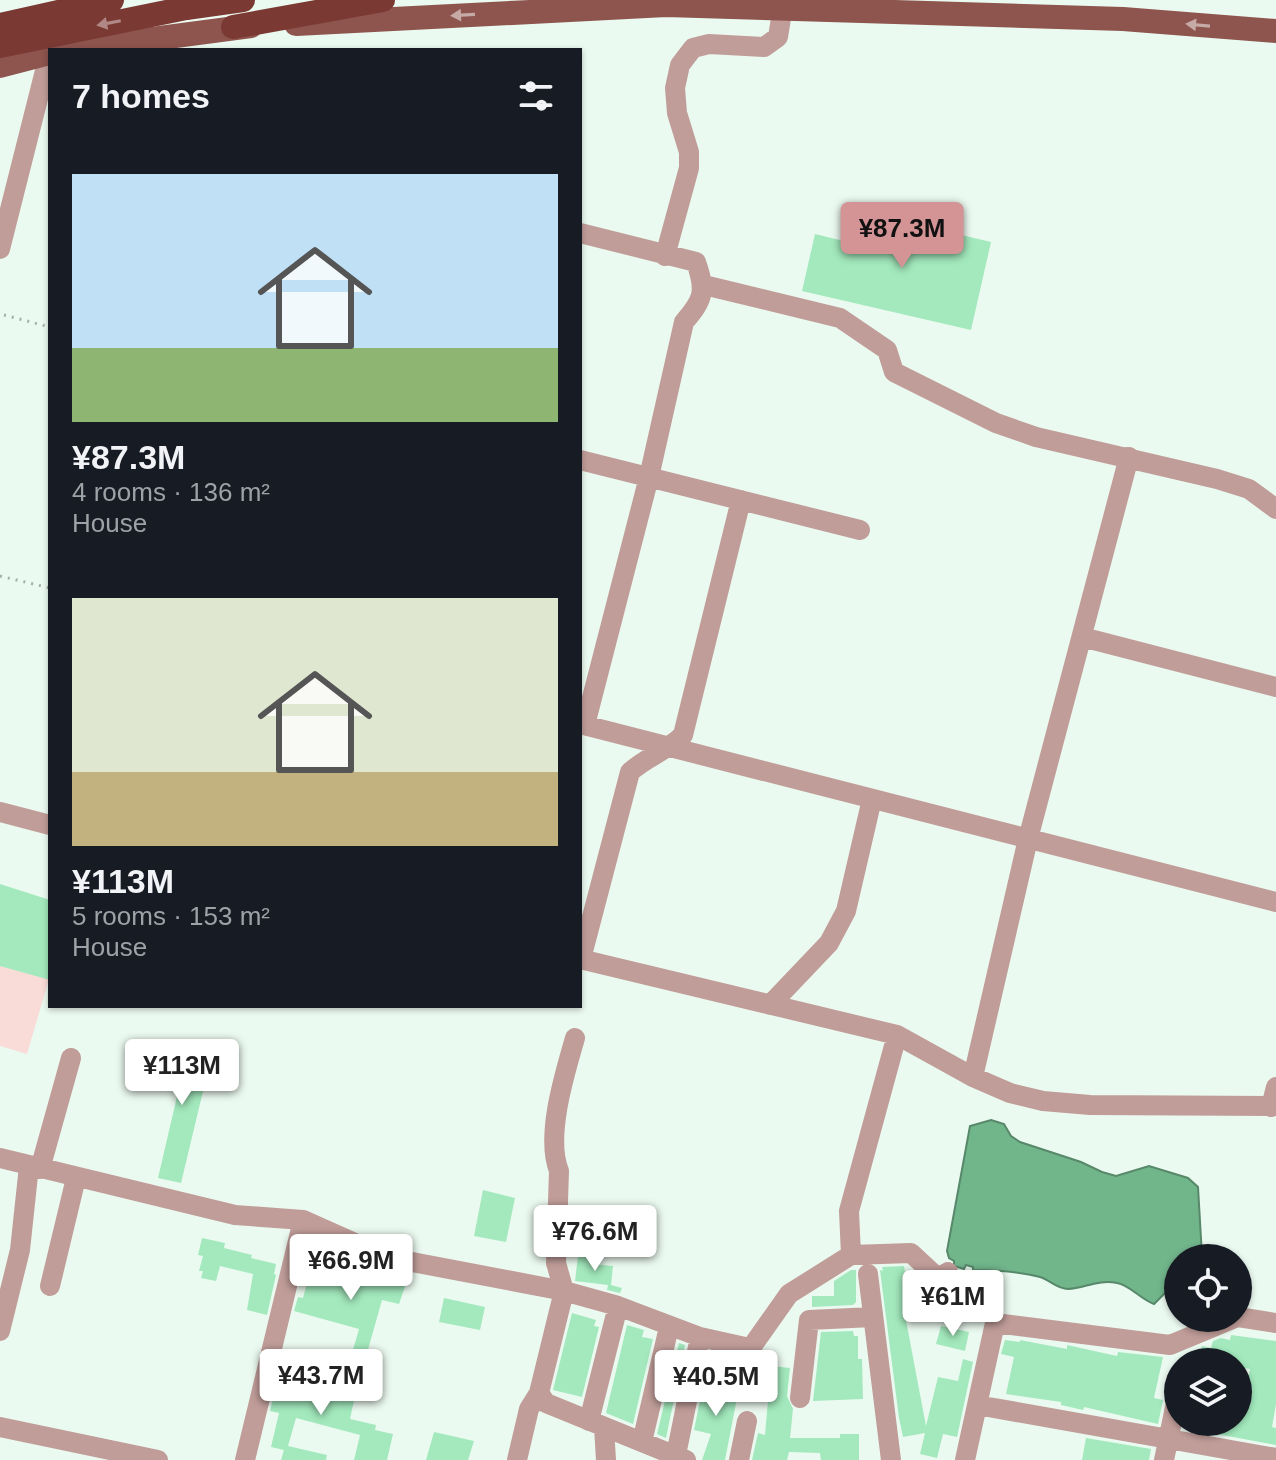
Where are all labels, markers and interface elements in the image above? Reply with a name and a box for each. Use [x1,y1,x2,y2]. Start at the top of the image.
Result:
one-way arrow [450,9,475,22]
one-way arrow [96,18,121,30]
one-way arrow [1185,18,1210,31]
icon: filters [514,74,558,118]
text: 7 homes [72,77,210,115]
pin: ¥87.3M [837,202,967,270]
text: ¥87.3M [859,213,945,243]
icon: home [243,226,387,370]
text: ¥87.3M [72,438,185,476]
text: 4 rooms · 136 m² [72,477,270,507]
text: House [72,508,147,538]
icon: home [243,650,387,794]
text: ¥113M [72,862,174,900]
text: 5 rooms · 153 m² [72,901,270,931]
text: House [72,932,147,962]
pin: ¥113M [126,1039,238,1107]
text: ¥113M [143,1050,221,1080]
pin: ¥76.6M [530,1205,660,1273]
text: ¥76.6M [552,1216,638,1246]
pin: ¥66.9M [286,1234,416,1302]
map controls [1164,1244,1252,1436]
button: locate [1164,1244,1252,1332]
text: ¥66.9M [308,1245,394,1275]
pin: ¥61M [906,1270,1000,1338]
text: ¥61M [920,1281,986,1311]
button: layers [1164,1348,1252,1436]
pin: ¥43.7M [256,1349,386,1417]
pin: ¥40.5M [651,1350,781,1418]
text: ¥43.7M [278,1360,364,1390]
text: ¥40.5M [673,1361,759,1391]

